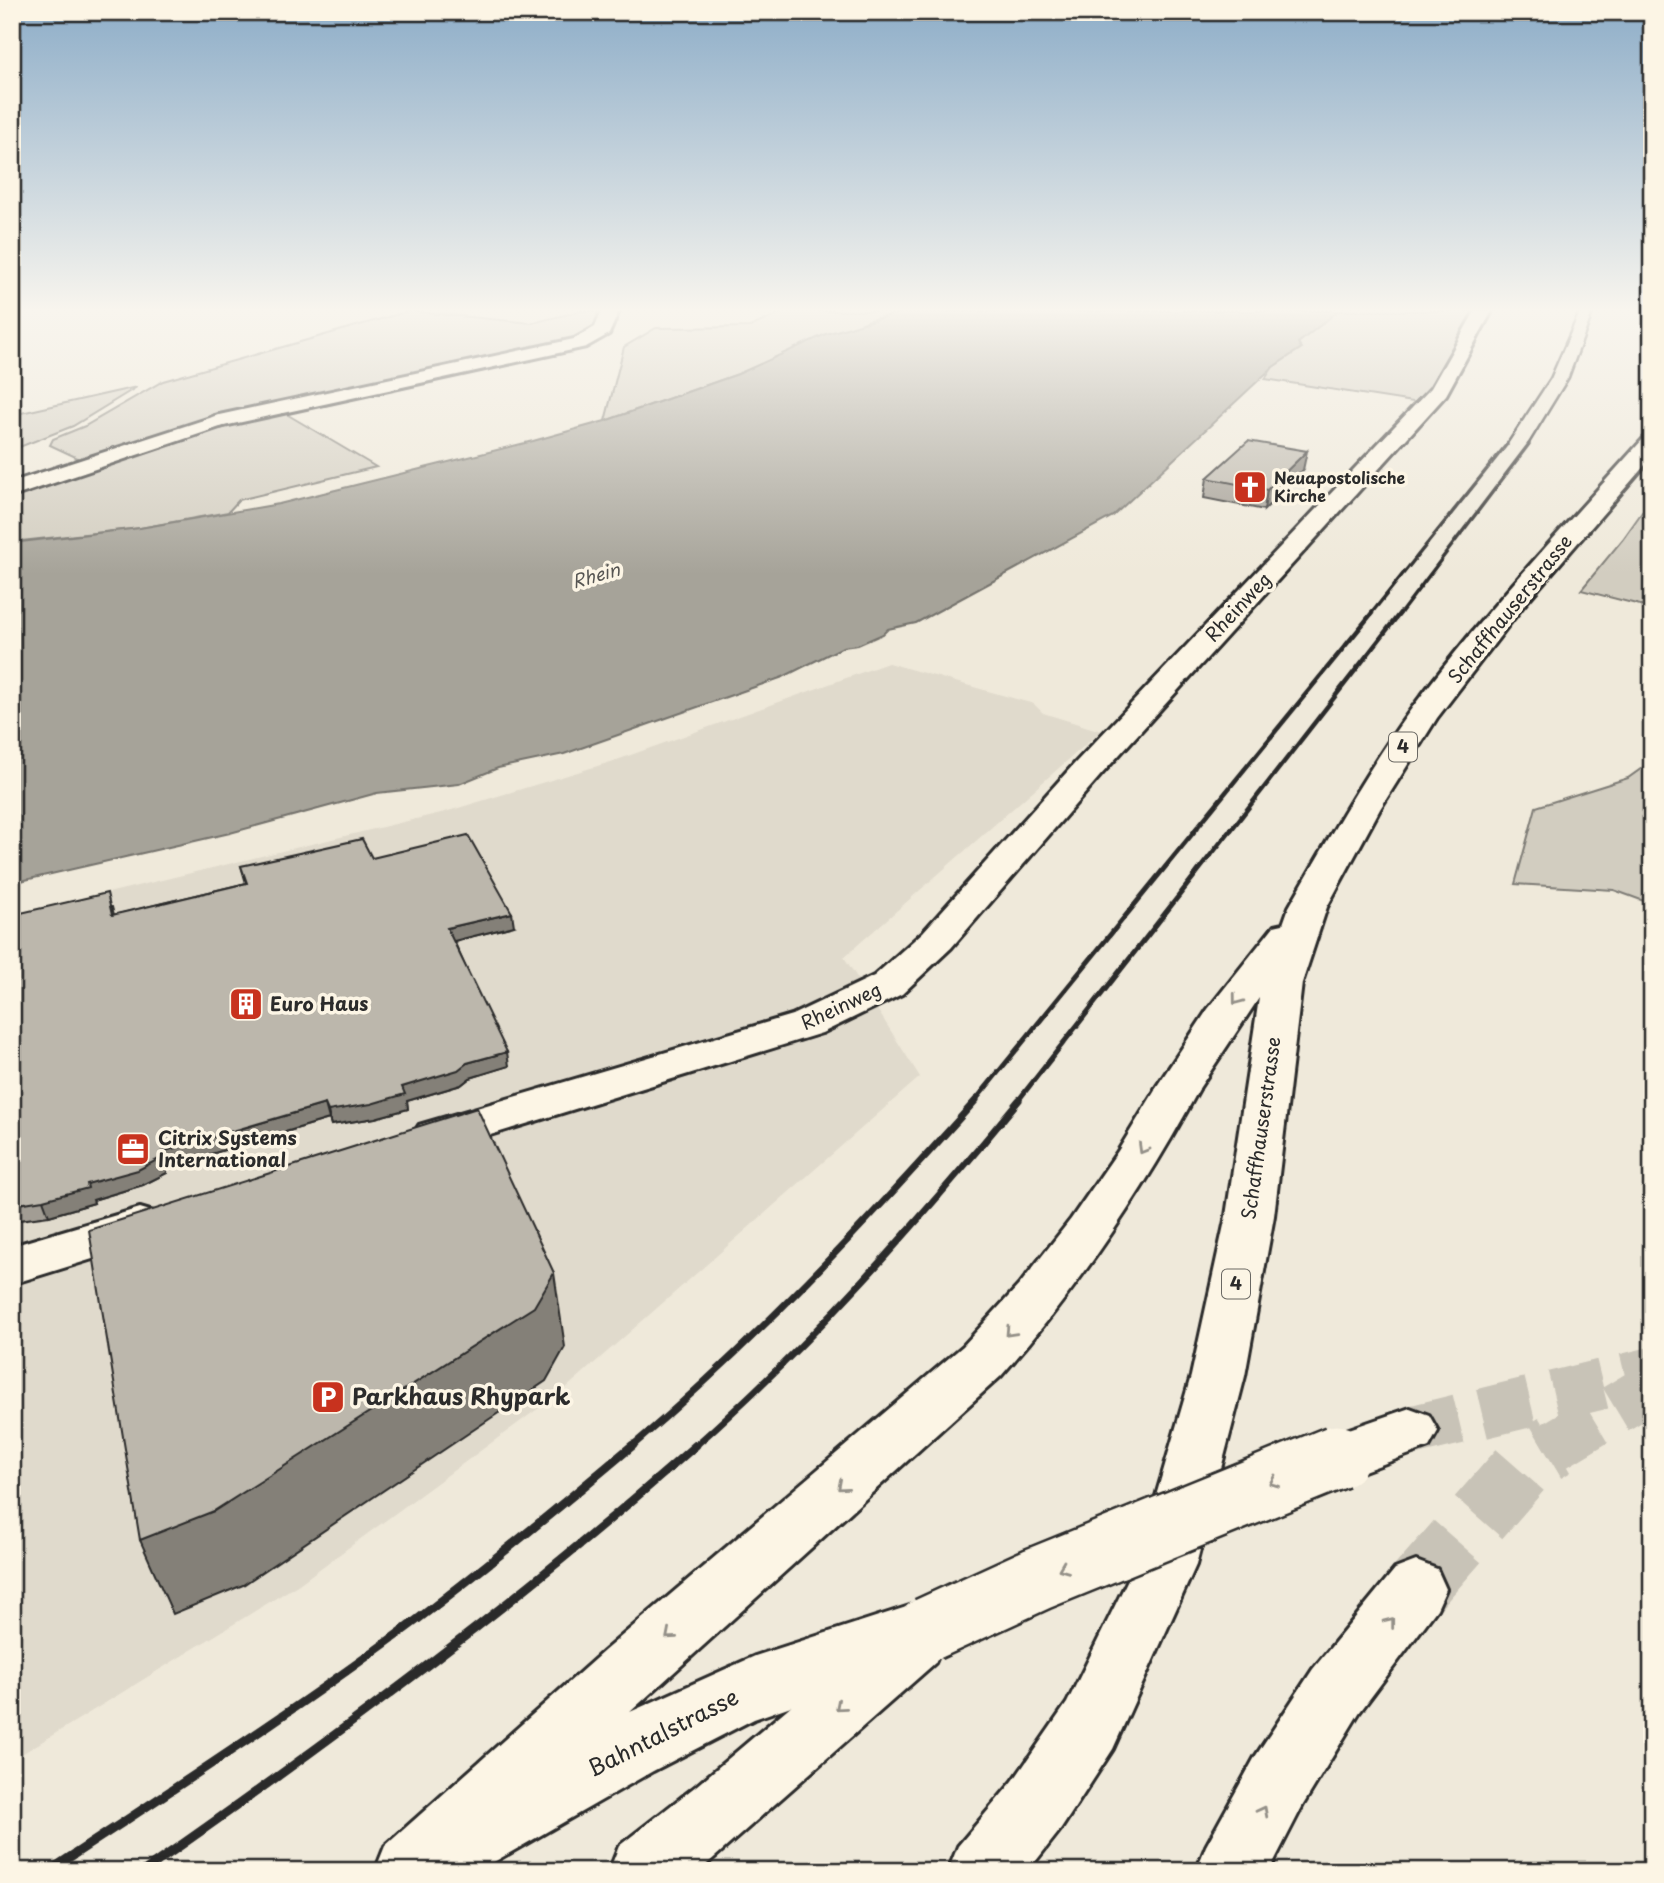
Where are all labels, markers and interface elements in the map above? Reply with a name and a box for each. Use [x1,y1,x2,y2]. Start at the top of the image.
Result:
place label: Neuapostolische Kirche [1274,465,1406,507]
church icon: Neuapostolische Kirche [1231,468,1269,506]
street label: Schaffhauserstrasse [1440,528,1578,689]
water label: Rhein [568,555,623,594]
street label: Rheinweg [1198,565,1277,647]
road number: 4 [1389,732,1417,762]
street label: Rheinweg [796,974,886,1036]
building icon: Euro Haus [227,985,265,1023]
place label: Euro Haus [270,989,368,1017]
one-way arrow [1233,992,1246,1005]
street label: Schaffhauserstrasse [1233,1035,1287,1221]
place label: Citrix Systems International [158,1123,297,1173]
office icon: Citrix Systems International [114,1130,152,1168]
one-way arrow [1138,1142,1151,1154]
road number: 4 [1222,1269,1250,1298]
one-way arrow [1005,1324,1018,1337]
parking icon: Parkhaus Rhypark [309,1378,347,1416]
place label: Parkhaus Rhypark [352,1378,571,1413]
one-way arrow [1269,1474,1281,1488]
one-way arrow [837,1478,850,1490]
one-way arrow [1058,1560,1071,1574]
one-way arrow [1382,1618,1395,1630]
one-way arrow [665,1627,678,1639]
street label: Bahntalstrasse [580,1678,744,1785]
one-way arrow [835,1698,848,1710]
one-way arrow [1255,1805,1268,1818]

